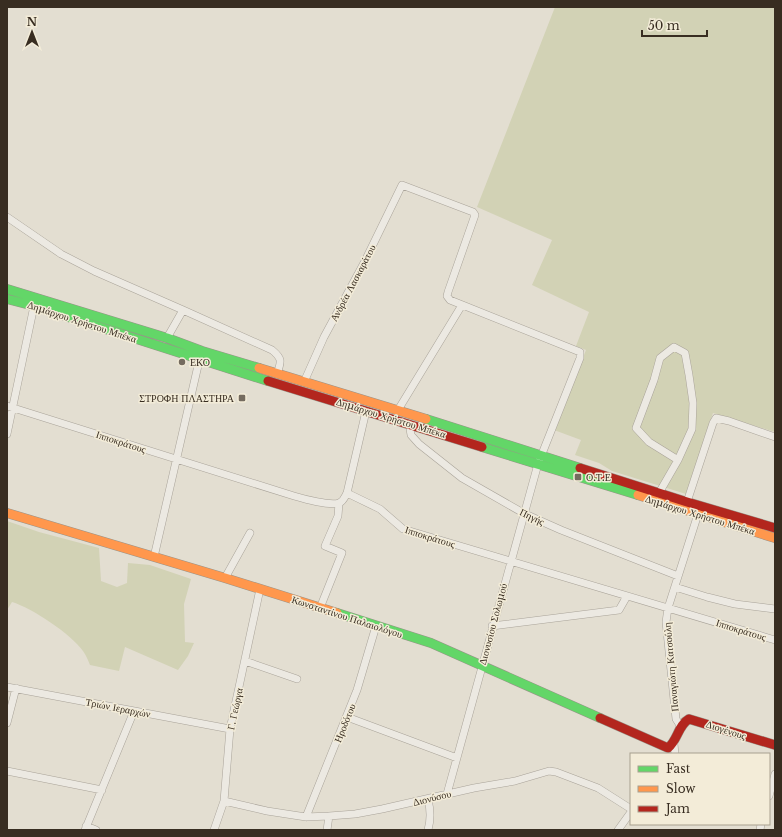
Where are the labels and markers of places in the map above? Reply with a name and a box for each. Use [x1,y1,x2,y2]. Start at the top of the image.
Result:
place label: ΕΚΟ [190,356,210,369]
marker: ΕΚΟ [177,357,187,367]
place label: ΣΤΡΟΦΗ ΠΛΑΣΤΗΡΑ [139,392,235,405]
marker: ΣΤΡΟΦΗ ΠΛΑΣΤΗΡΑ [237,393,247,403]
place label: Ο.Τ.Ε [586,471,611,484]
marker: Ο.Τ.Ε [573,472,583,482]

